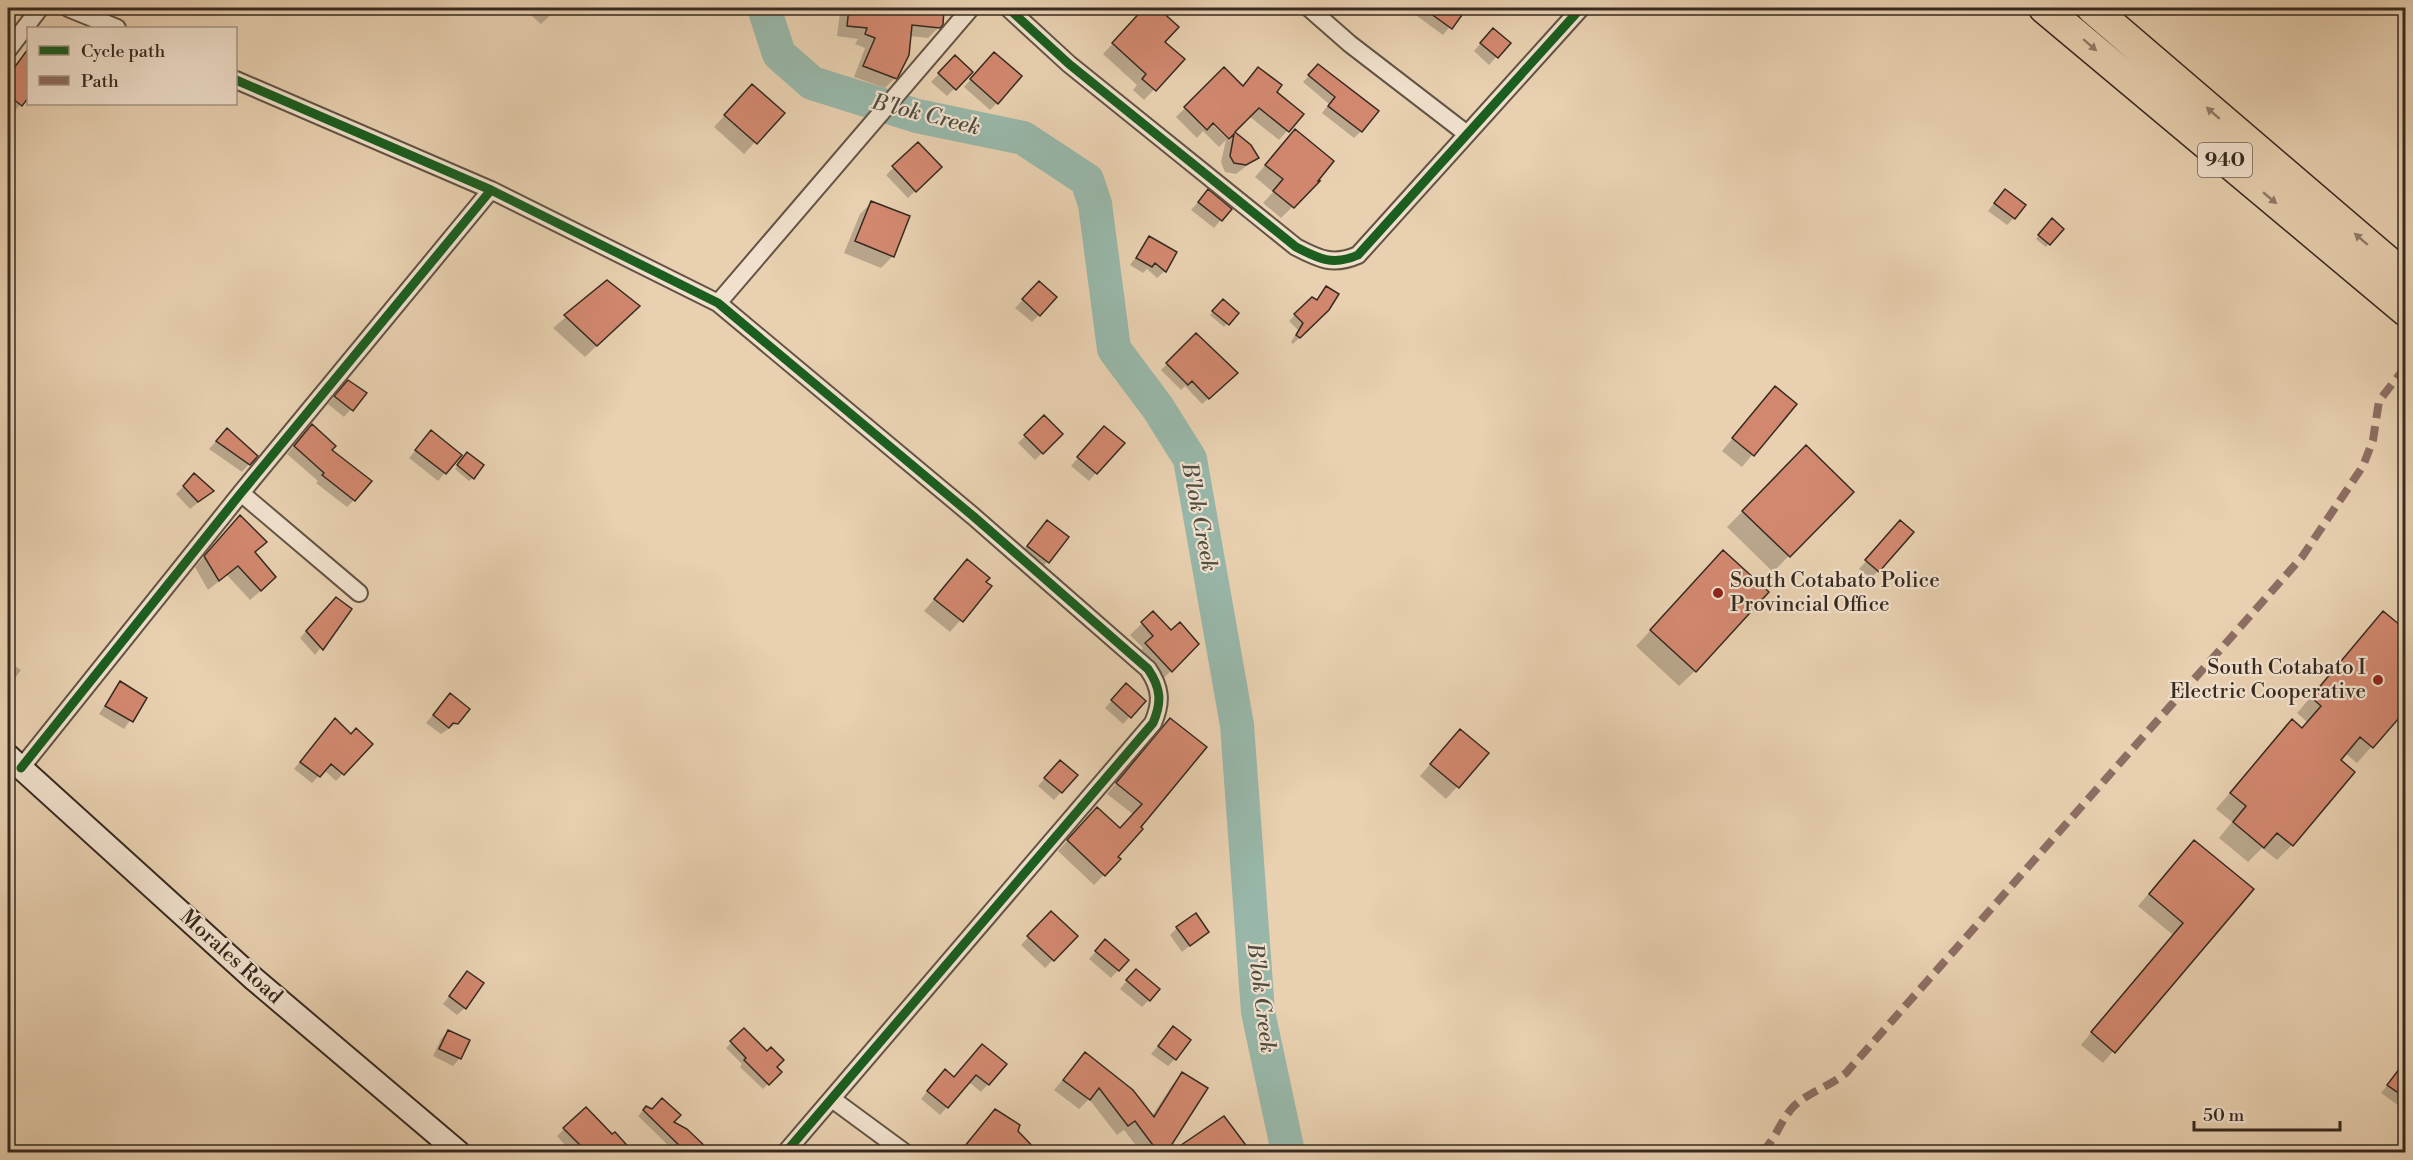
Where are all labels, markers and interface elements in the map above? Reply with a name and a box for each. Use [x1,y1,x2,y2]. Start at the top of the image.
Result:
legend [27,27,237,105]
one-way arrow [2082,38,2097,52]
text: Cycle path [81,40,165,63]
text: Path [81,70,119,93]
water label: B'lok Creek [868,88,983,141]
one-way arrow [2206,107,2221,120]
road number: 940 [2198,143,2252,177]
one-way arrow [2262,191,2277,204]
one-way arrow [2353,233,2369,246]
water label: B'lok Creek [1175,459,1223,574]
place label: South Cotabato Police Provincial Office [1730,568,1940,618]
marker: South Cotabato Police Provincial Office [1711,586,1725,600]
place label: South Cotabato I Electric Cooperative [2170,655,2366,705]
marker: South Cotabato I Electric Cooperative [2371,673,2385,687]
street label: Morales Road [174,904,288,1010]
water label: B'lok Creek [1241,941,1281,1054]
scale bar [2194,1094,2340,1132]
text: 50 m [2203,1104,2245,1127]

